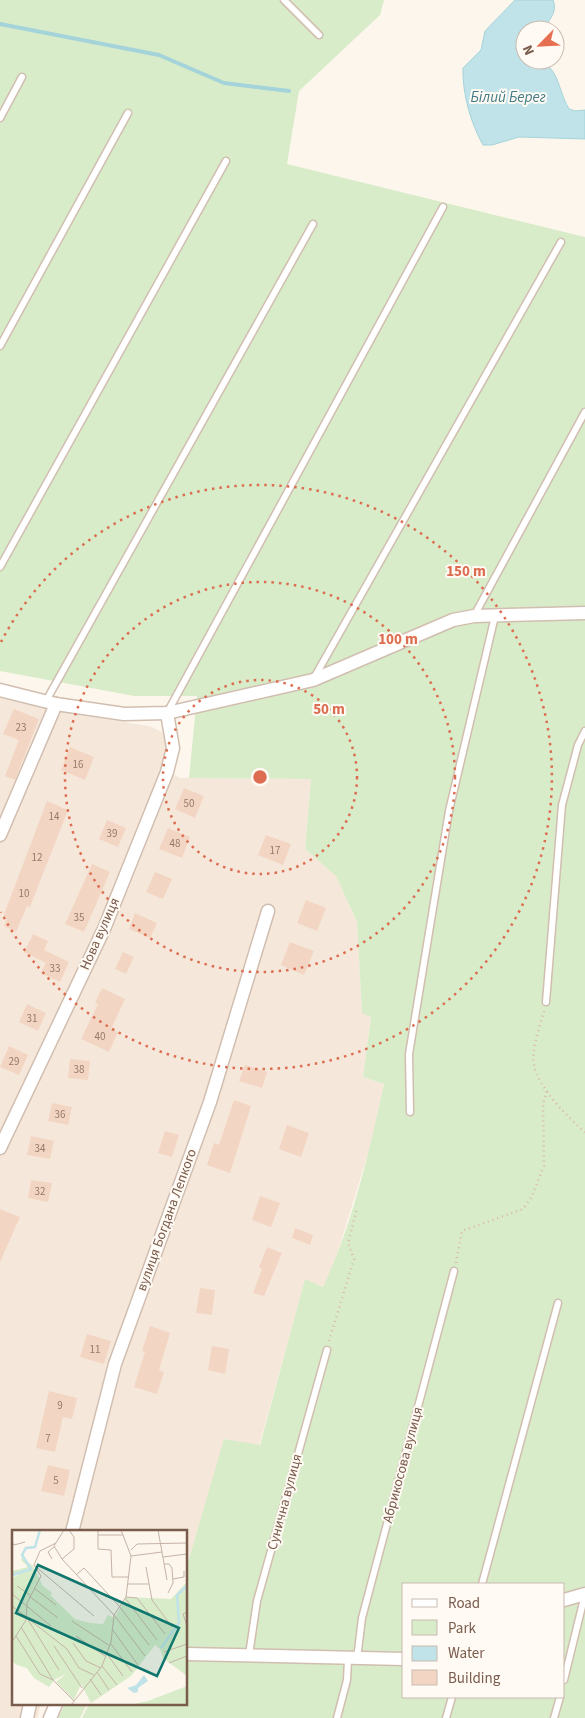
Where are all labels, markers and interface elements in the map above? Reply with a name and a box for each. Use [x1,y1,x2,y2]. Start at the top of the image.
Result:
north arrow [515,20,565,70]
text: N [518,42,540,58]
water label: Білий Берег [470,87,546,108]
text: 150 m [446,561,486,582]
text: 100 m [378,629,418,650]
text: 50 m [313,699,345,720]
house number: 23 [16,720,26,735]
house number: 16 [73,757,84,772]
centre of rings [251,768,269,786]
house number: 50 [184,796,194,811]
house number: 14 [49,809,60,824]
house number: 39 [107,826,117,841]
house number: 48 [170,836,181,851]
house number: 17 [270,843,280,858]
house number: 12 [32,850,42,865]
house number: 10 [19,886,29,901]
street label: Нова вулиця [75,895,125,973]
house number: 35 [74,910,84,925]
house number: 33 [50,961,60,976]
house number: 31 [27,1011,37,1026]
house number: 40 [95,1029,105,1044]
house number: 29 [9,1054,19,1069]
house number: 38 [74,1062,85,1077]
house number: 36 [55,1107,66,1122]
house number: 34 [35,1141,46,1156]
street label: вулиця Богдана Лепкого [132,1146,202,1294]
house number: 32 [35,1184,45,1199]
house number: 11 [90,1342,100,1357]
house number: 9 [57,1398,63,1413]
street label: Абрикосова вулиця [378,1405,428,1525]
house number: 7 [45,1431,51,1446]
street label: Сунична вулиця [263,1452,307,1552]
house number: 5 [53,1473,59,1488]
inset map [12,1530,188,1706]
legend [402,1583,565,1698]
text: Road [448,1593,480,1614]
text: Park [448,1618,477,1639]
text: Water [448,1643,485,1664]
text: Building [448,1668,501,1689]

